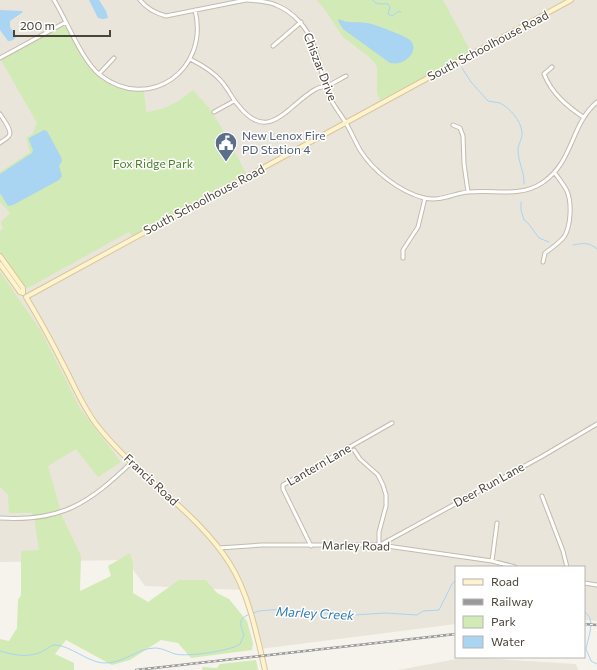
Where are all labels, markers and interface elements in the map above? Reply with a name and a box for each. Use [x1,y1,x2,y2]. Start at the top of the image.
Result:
street label: South Schoolhouse Road [425,7,551,83]
scale bar [14,12,110,38]
text: 200 m [20,18,55,32]
street label: Chiszar Drive [302,31,340,103]
place label: New Lenox Fire PD Station 4 [242,128,326,156]
public building icon: New Lenox Fire PD Station 4 [213,130,239,163]
park label: Fox Ridge Park [113,156,194,170]
street label: South Schoolhouse Road [141,161,267,237]
street label: Lantern Lane [284,440,353,488]
street label: Francis Road [122,451,182,508]
street label: Deer Run Lane [451,459,526,509]
street label: Marley Road [322,537,390,553]
legend [455,566,585,658]
text: Road [491,574,519,588]
text: Railway [491,594,533,608]
water label: Marley Creek [276,603,355,623]
text: Park [491,614,517,628]
text: Water [491,634,525,648]

